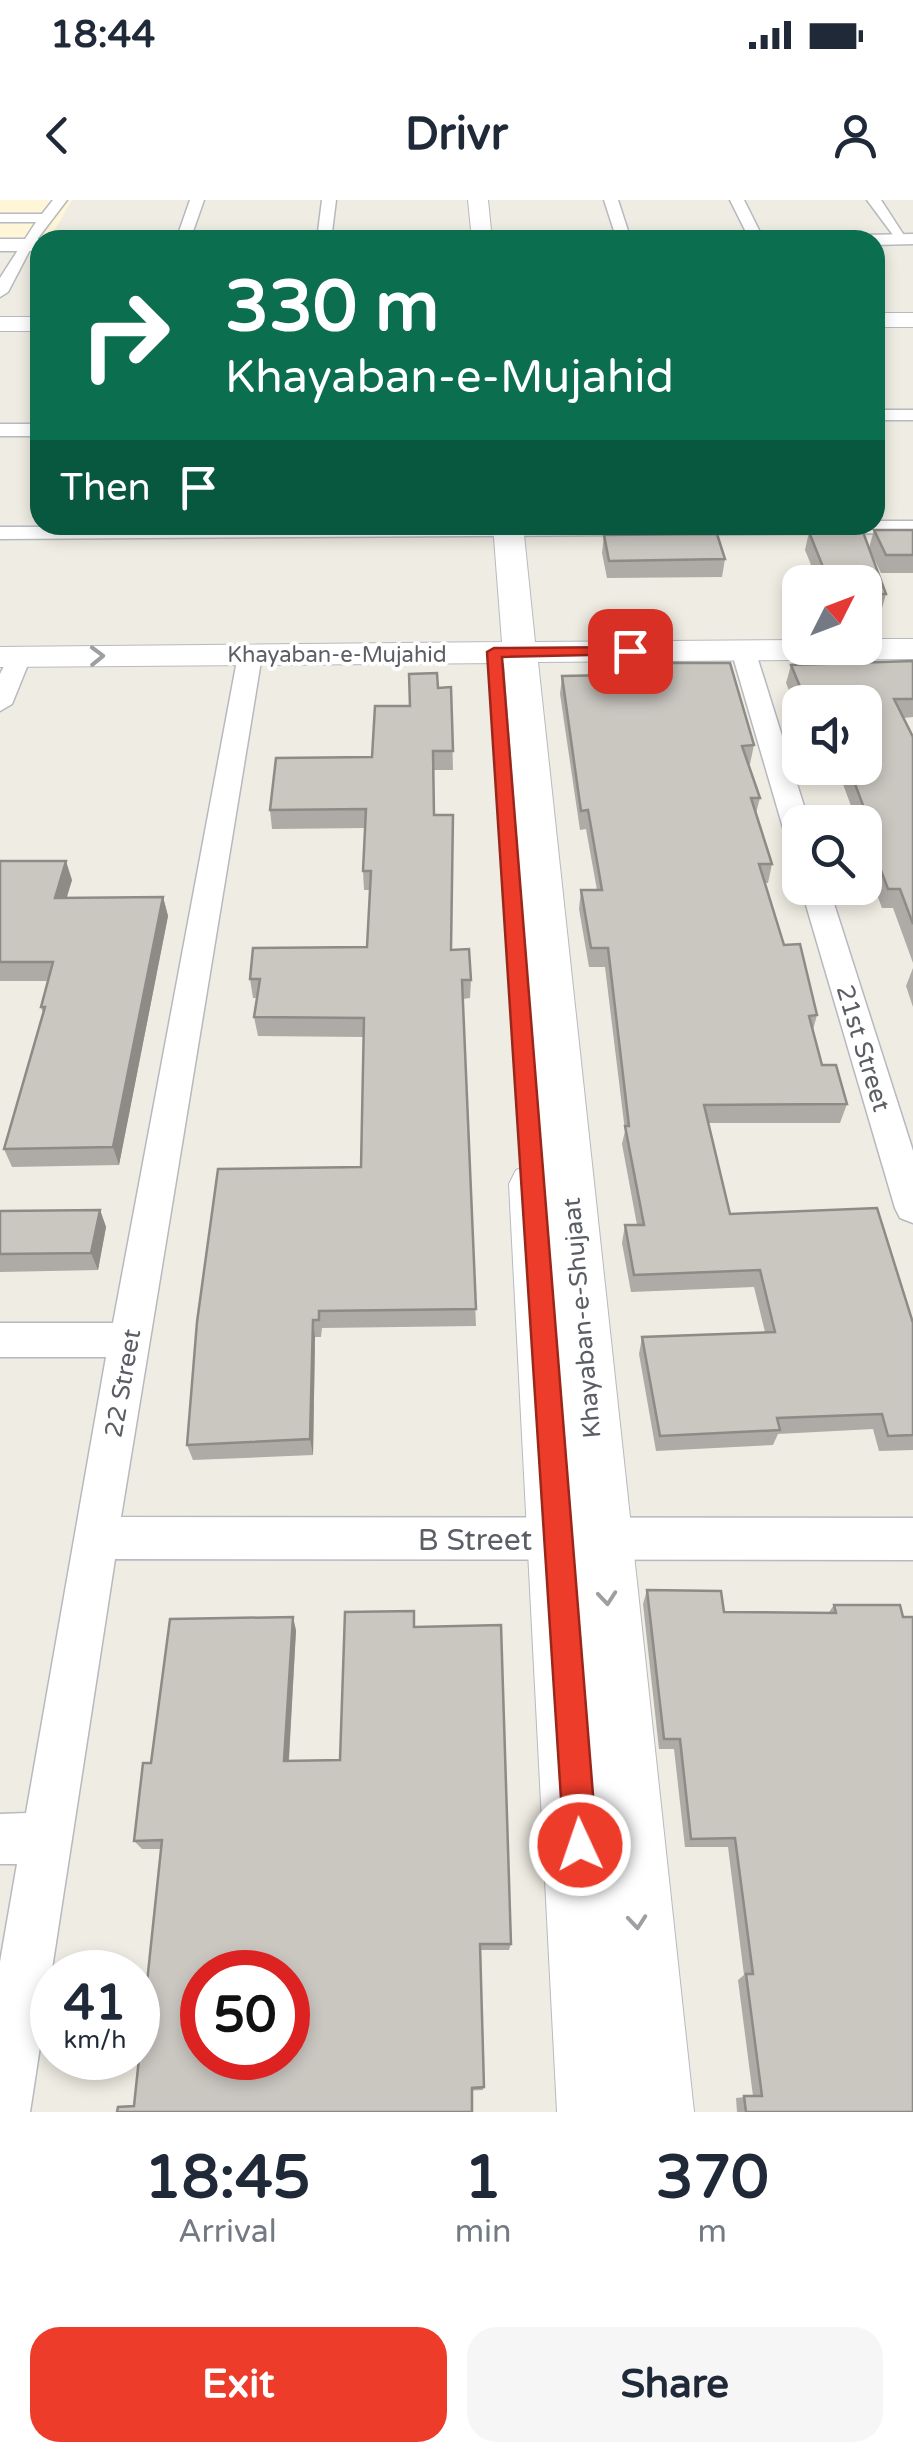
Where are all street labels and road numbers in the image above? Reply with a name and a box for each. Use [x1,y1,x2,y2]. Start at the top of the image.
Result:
street label: Khayaban-e-Mujahid [227,642,447,668]
street label: 21st Street [830,981,897,1116]
street label: Khayaban-e-Shujaat [556,1196,607,1440]
street label: 22 Street [99,1326,147,1440]
street label: B Street [418,1522,532,1559]

